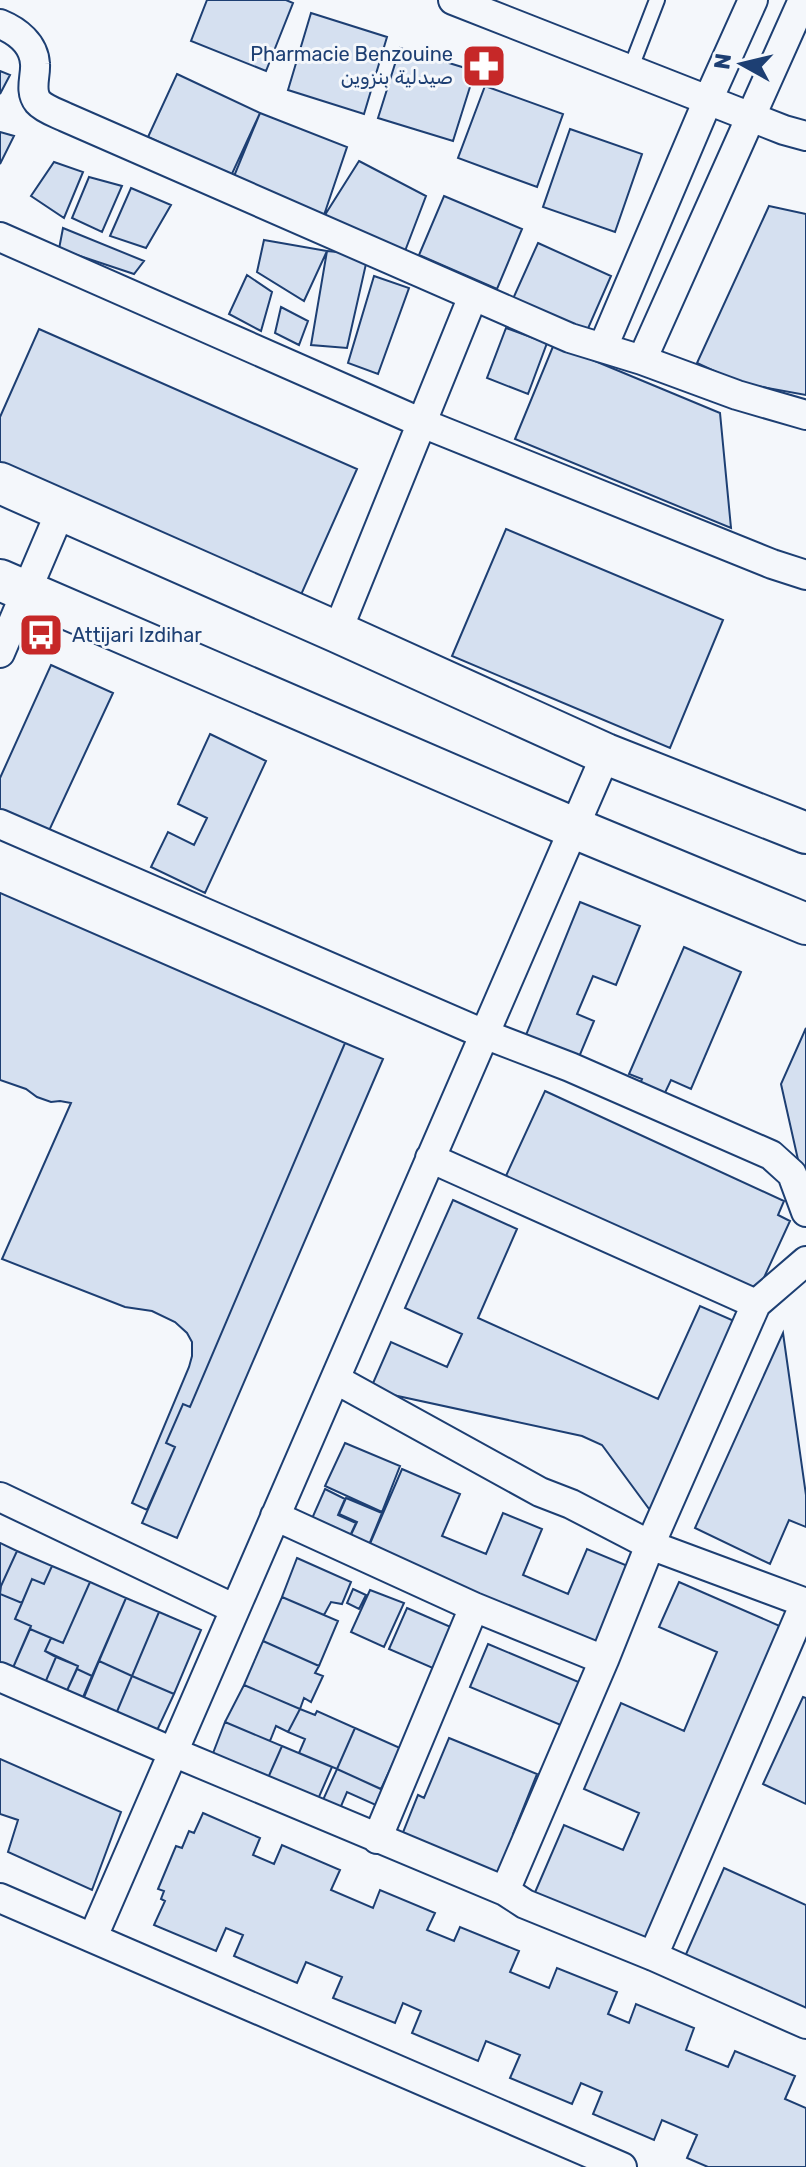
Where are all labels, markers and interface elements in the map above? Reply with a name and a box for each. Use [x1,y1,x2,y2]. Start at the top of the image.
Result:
north arrow [702,24,782,104]
place label: Pharmacie Benzouine صيدلية بنزوين [250,42,453,89]
pharmacy icon: Pharmacie Benzouine صيدلية بنزوين [460,42,508,90]
text: N [708,52,737,71]
bus stop icon: Attijari Izdihar [17,611,65,659]
place label: Attijari Izdihar [72,623,202,647]

